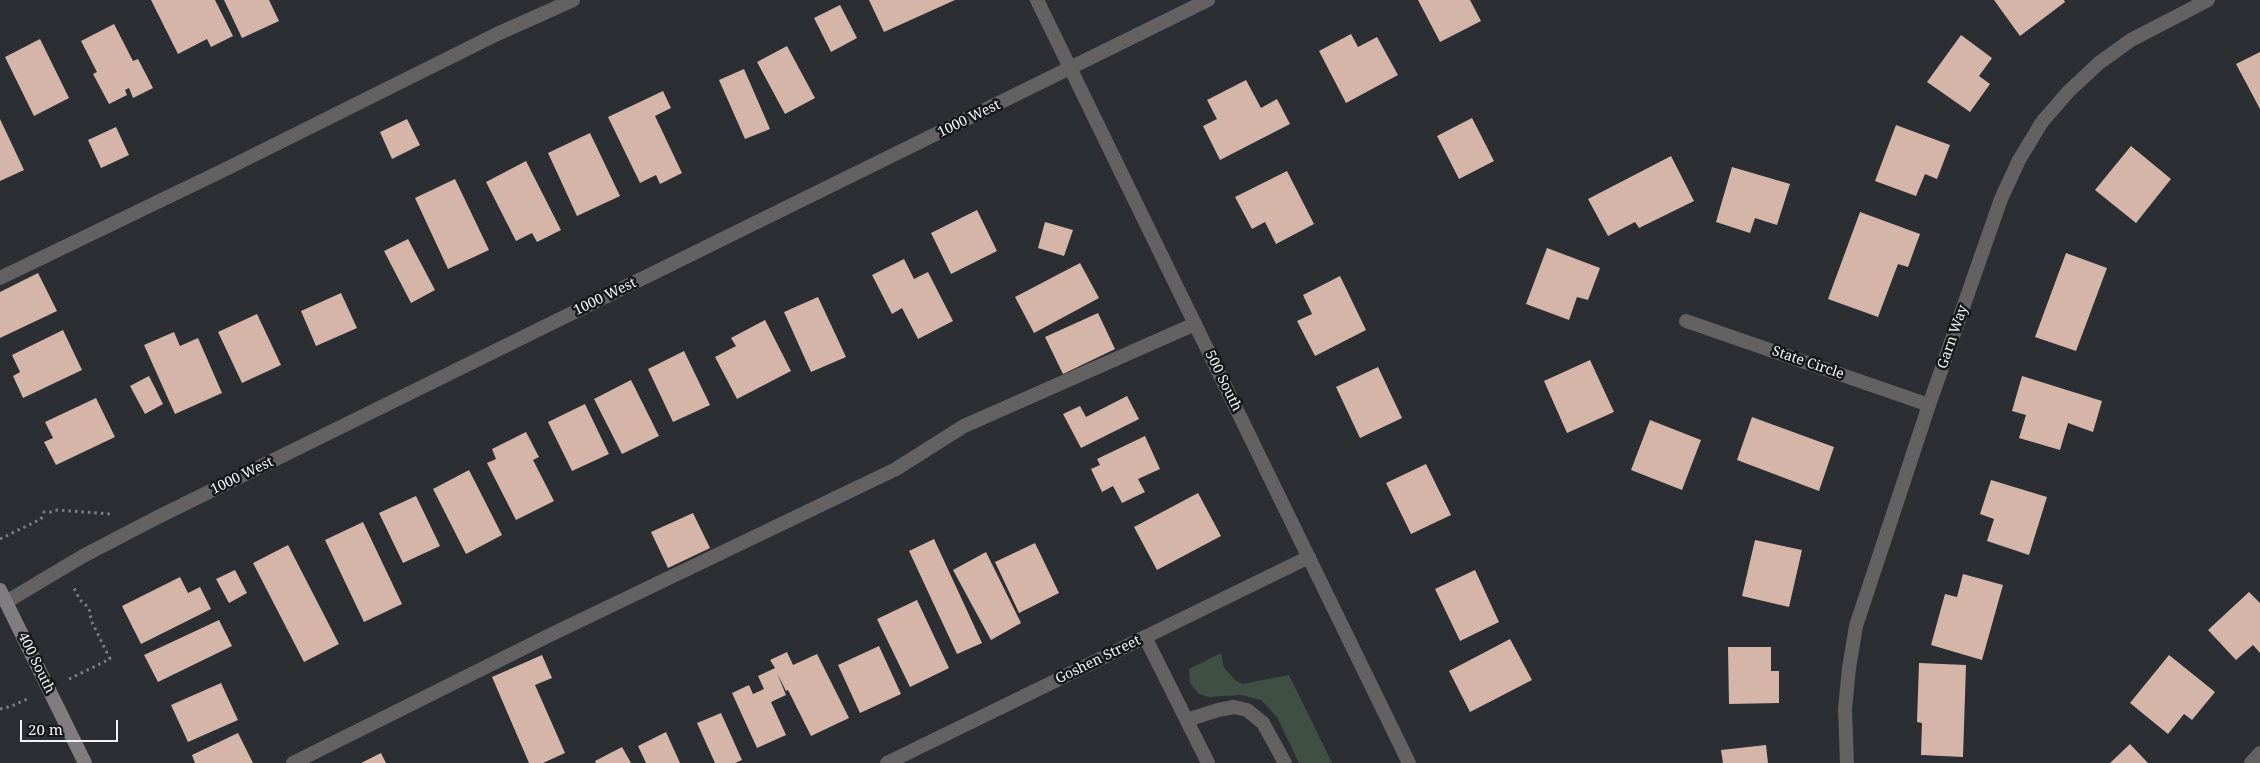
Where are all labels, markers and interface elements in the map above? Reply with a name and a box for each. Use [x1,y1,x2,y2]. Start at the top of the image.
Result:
street label: 1000 West [935,97,1003,141]
street label: 1000 West [571,275,639,319]
street label: Garn Way [1934,303,1972,371]
street label: State Circle [1770,343,1846,383]
street label: 500 South [1201,348,1245,414]
street label: 1000 West [208,454,276,498]
street label: 400 South [14,630,58,696]
street label: Goshen Street [1053,632,1143,688]
scale bar [22,710,120,742]
text: 20 m [28,719,63,739]

